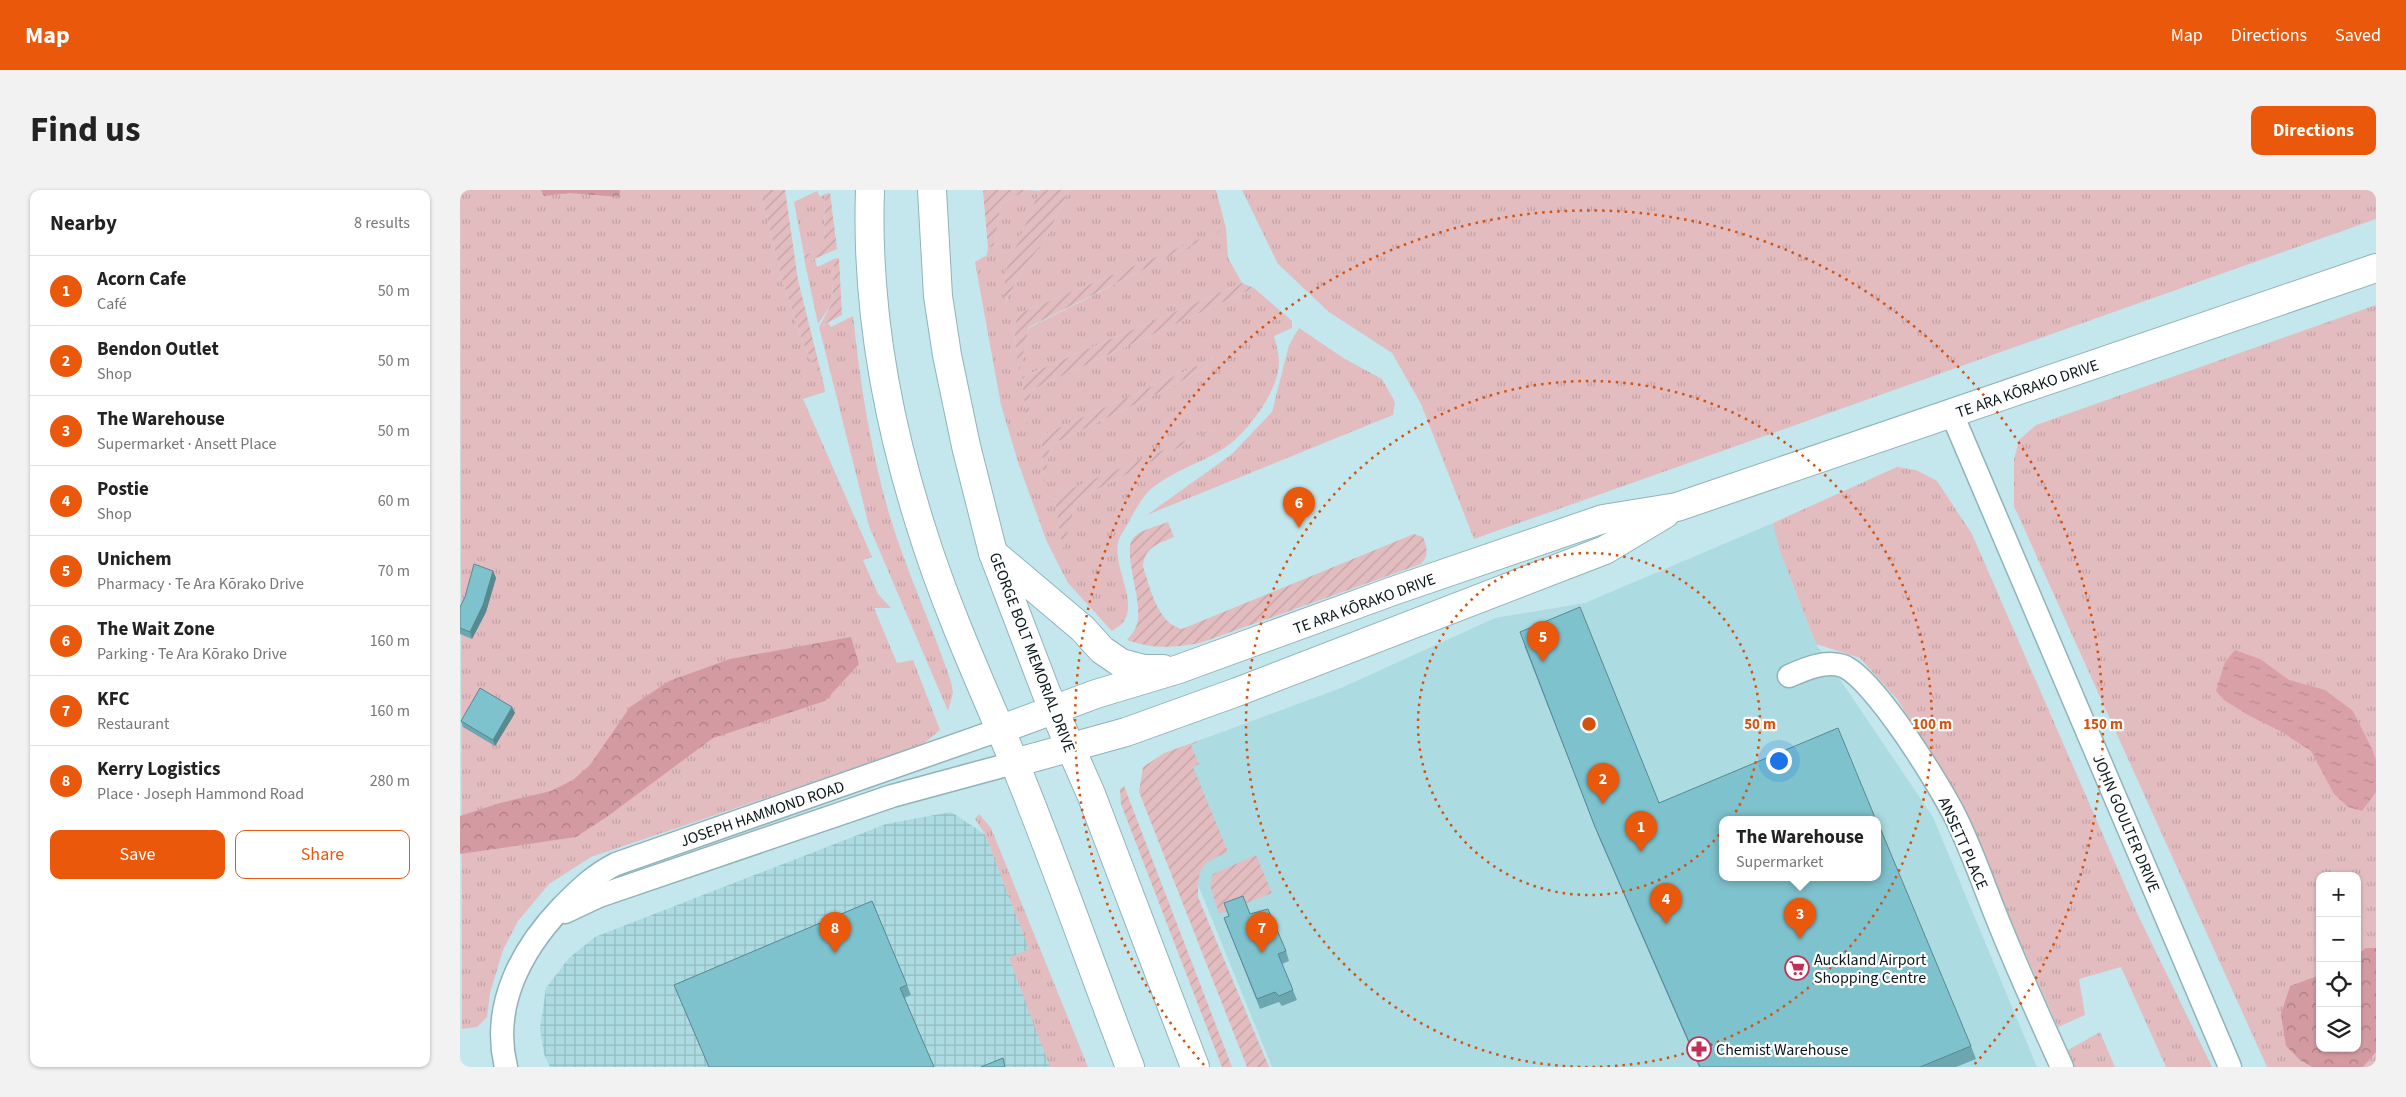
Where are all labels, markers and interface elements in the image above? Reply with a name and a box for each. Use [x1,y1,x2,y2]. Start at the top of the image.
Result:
text: Map [25,18,70,53]
text: Map [2171,23,2203,48]
text: Directions [2231,23,2307,48]
text: Saved [2335,23,2381,48]
text: Find us [30,105,140,155]
button: Directions [2251,106,2376,155]
text: Nearby [50,208,117,238]
text: 8 results [354,212,410,234]
text: Acorn Cafe [97,266,186,293]
text: 1 [62,280,70,302]
text: 50 m [378,280,410,302]
text: Café [97,293,127,315]
text: Bendon Outlet [97,336,219,363]
text: 2 [62,350,70,372]
text: 50 m [378,350,410,372]
street label: TE ARA KŌRAKO DRIVE [1953,354,2102,424]
text: Shop [97,363,132,385]
text: The Warehouse [97,406,225,433]
text: 3 [62,420,70,442]
text: 50 m [378,420,410,442]
text: Supermarket · Ansett Place [97,433,276,455]
text: Postie [97,476,149,503]
pin: 6 [1283,487,1315,528]
text: 4 [62,490,70,512]
text: 60 m [378,490,410,512]
text: Shop [97,503,132,525]
text: Unichem [97,546,172,573]
street label: GEORGE BOLT MEMORIAL DRIVE [984,549,1080,755]
text: 5 [62,560,70,582]
text: 70 m [378,560,410,582]
street label: TE ARA KŌRAKO DRIVE [1290,568,1438,640]
text: Pharmacy · Te Ara Kōrako Drive [97,573,304,595]
text: The Wait Zone [97,616,215,643]
pin: 5 [1527,621,1559,662]
text: 6 [62,630,70,652]
text: 160 m [370,630,410,652]
text: Parking · Te Ara Kōrako Drive [97,643,287,665]
text: KFC [97,686,130,713]
text: 7 [62,700,70,722]
text: 160 m [370,700,410,722]
text: Restaurant [97,713,170,735]
text: 50 m [1744,714,1776,735]
text: 100 m [1912,714,1952,735]
text: 150 m [2083,714,2123,735]
centre of rings [1580,715,1598,733]
your location [1766,748,1792,774]
street label: JOHN GOULTER DRIVE [2087,751,2165,896]
text: Kerry Logistics [97,756,221,783]
pin: 2 [1587,763,1619,804]
text: 8 [62,770,70,792]
text: 280 m [370,770,410,792]
street label: JOSEPH HAMMOND ROAD [677,775,848,852]
text: Place · Joseph Hammond Road [97,783,304,805]
street label: ANSETT PLACE [1933,794,1993,893]
pin: 1 [1625,811,1657,852]
popup [1719,816,1881,881]
text: The Warehouse [1736,824,1864,851]
button: Save [50,830,225,879]
button: Share [235,830,410,879]
text: Supermarket [1736,851,1823,873]
map controls [2316,872,2361,1052]
button: + [2316,872,2361,917]
pin: 4 [1650,883,1682,924]
pin: 3 [1784,898,1816,939]
pin: 8 [819,912,851,953]
pin: 7 [1246,912,1278,953]
button: − [2316,917,2361,962]
place label: Auckland Airport Shopping Centre [1814,949,1927,989]
supermarket icon: Auckland Airport Shopping Centre [1784,955,1810,981]
button: locate [2316,962,2361,1007]
button: layers [2316,1007,2361,1052]
pharmacy icon: Chemist Warehouse [1686,1036,1712,1062]
place label: Chemist Warehouse [1716,1039,1848,1061]

